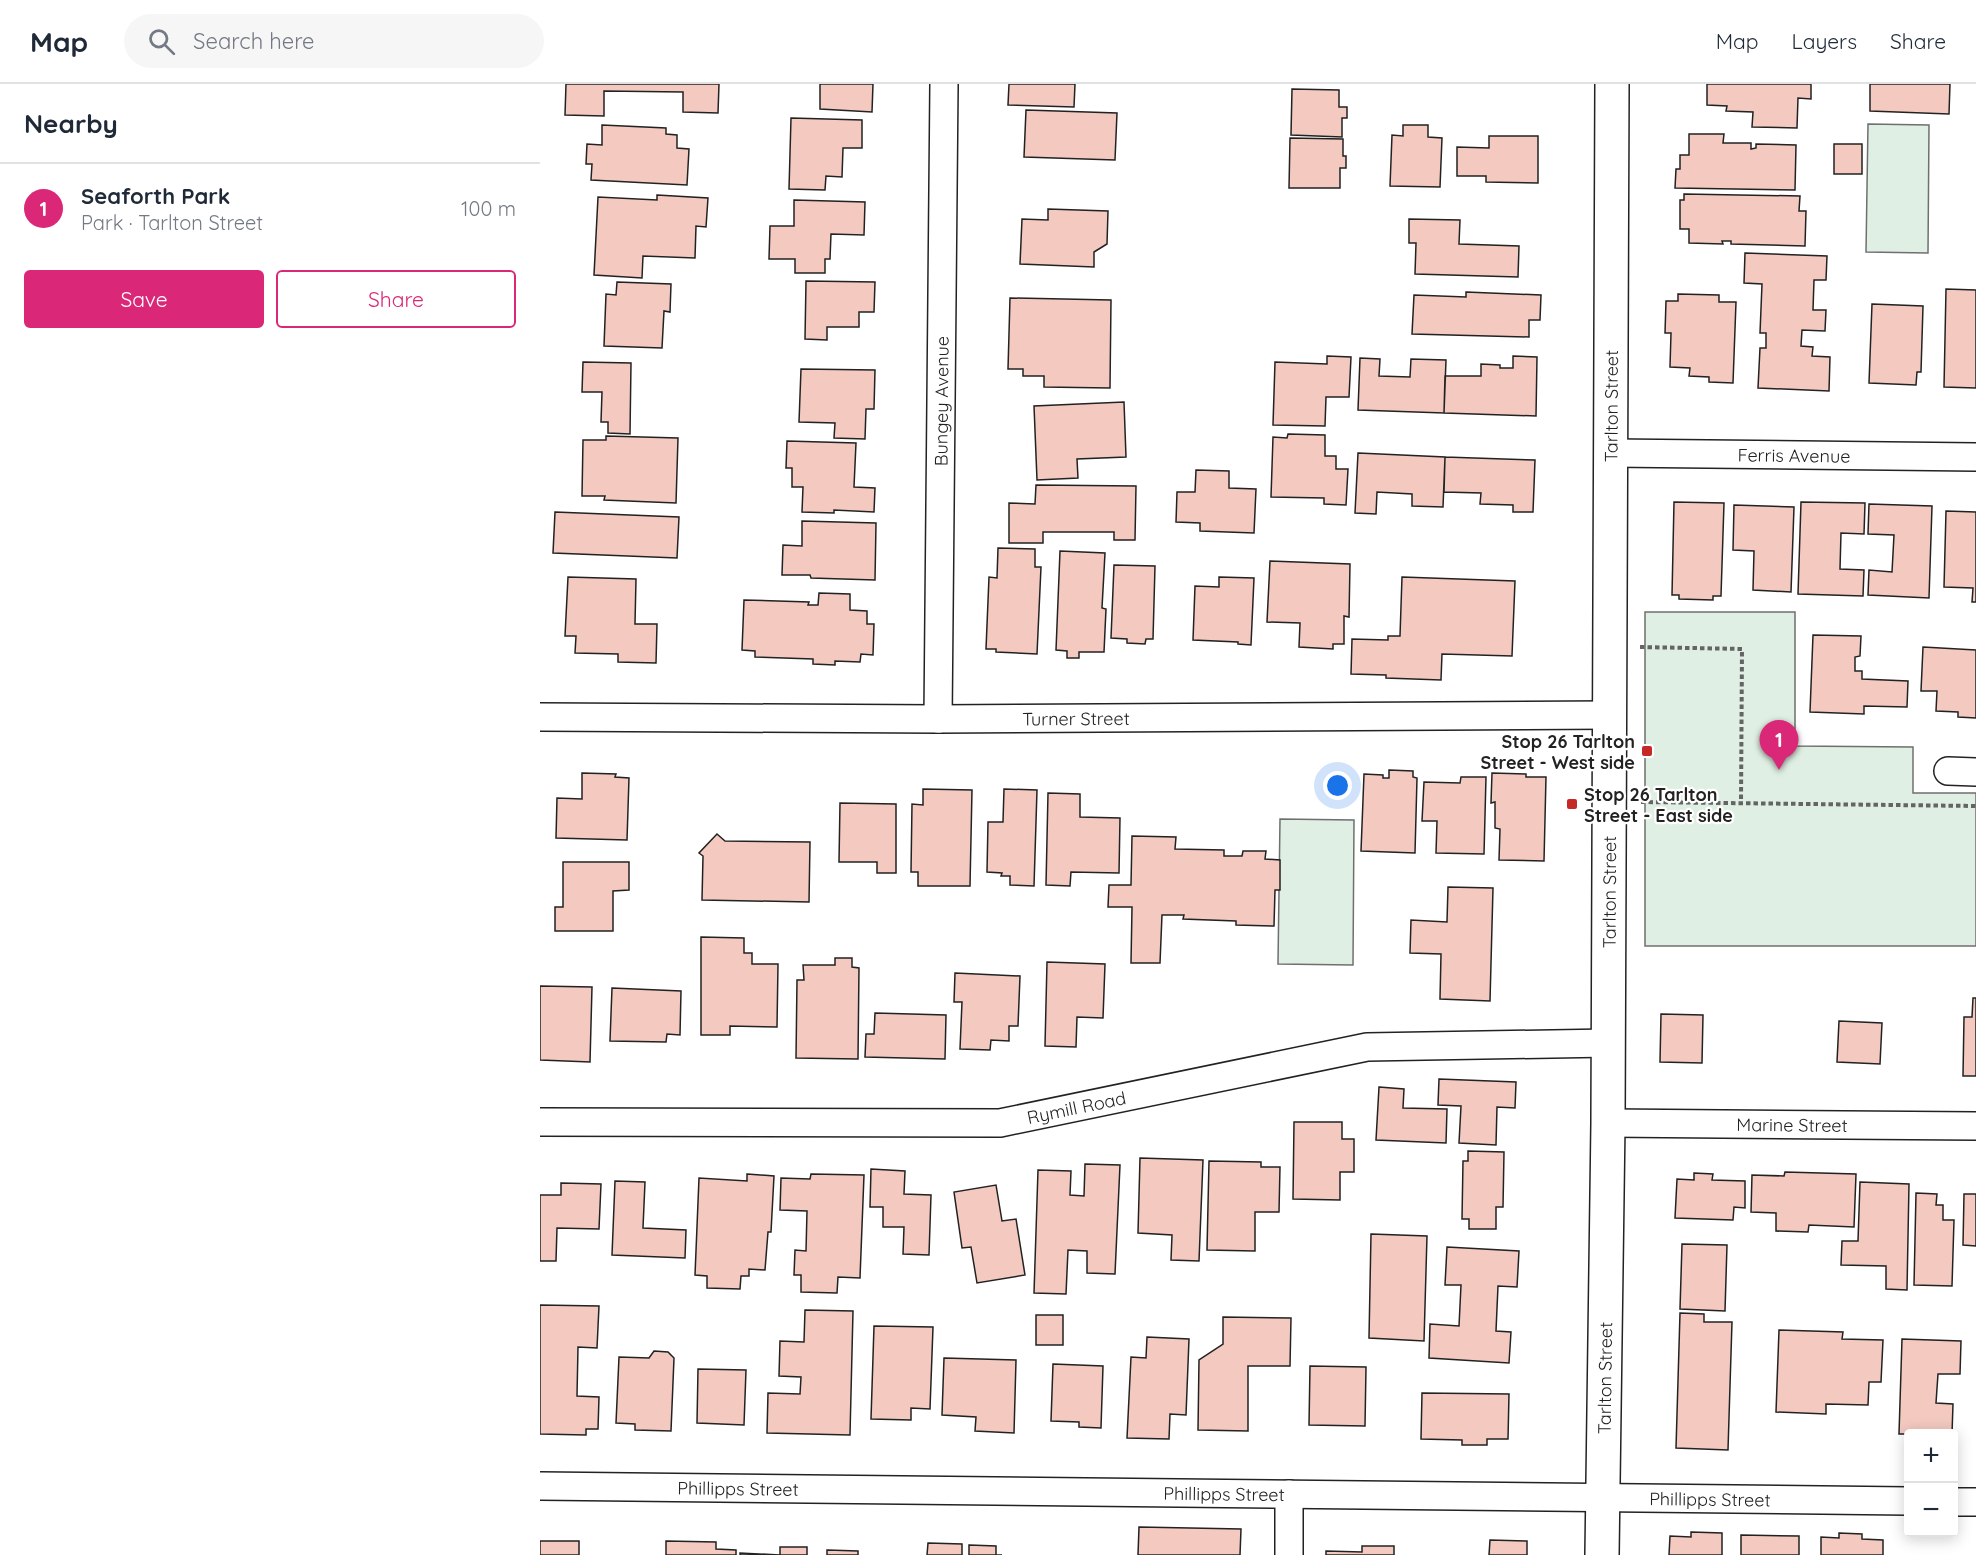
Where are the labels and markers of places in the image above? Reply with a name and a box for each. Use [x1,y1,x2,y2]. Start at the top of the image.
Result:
pin: 1 [1760,720,1798,770]
place label: Stop 26 Tarlton Street - West side [1480,730,1635,774]
marker: Stop 26 Tarlton Street - West side [1640,744,1654,758]
place label: Stop 26 Tarlton Street - East side [1584,783,1733,827]
marker: Stop 26 Tarlton Street - East side [1565,797,1579,811]

